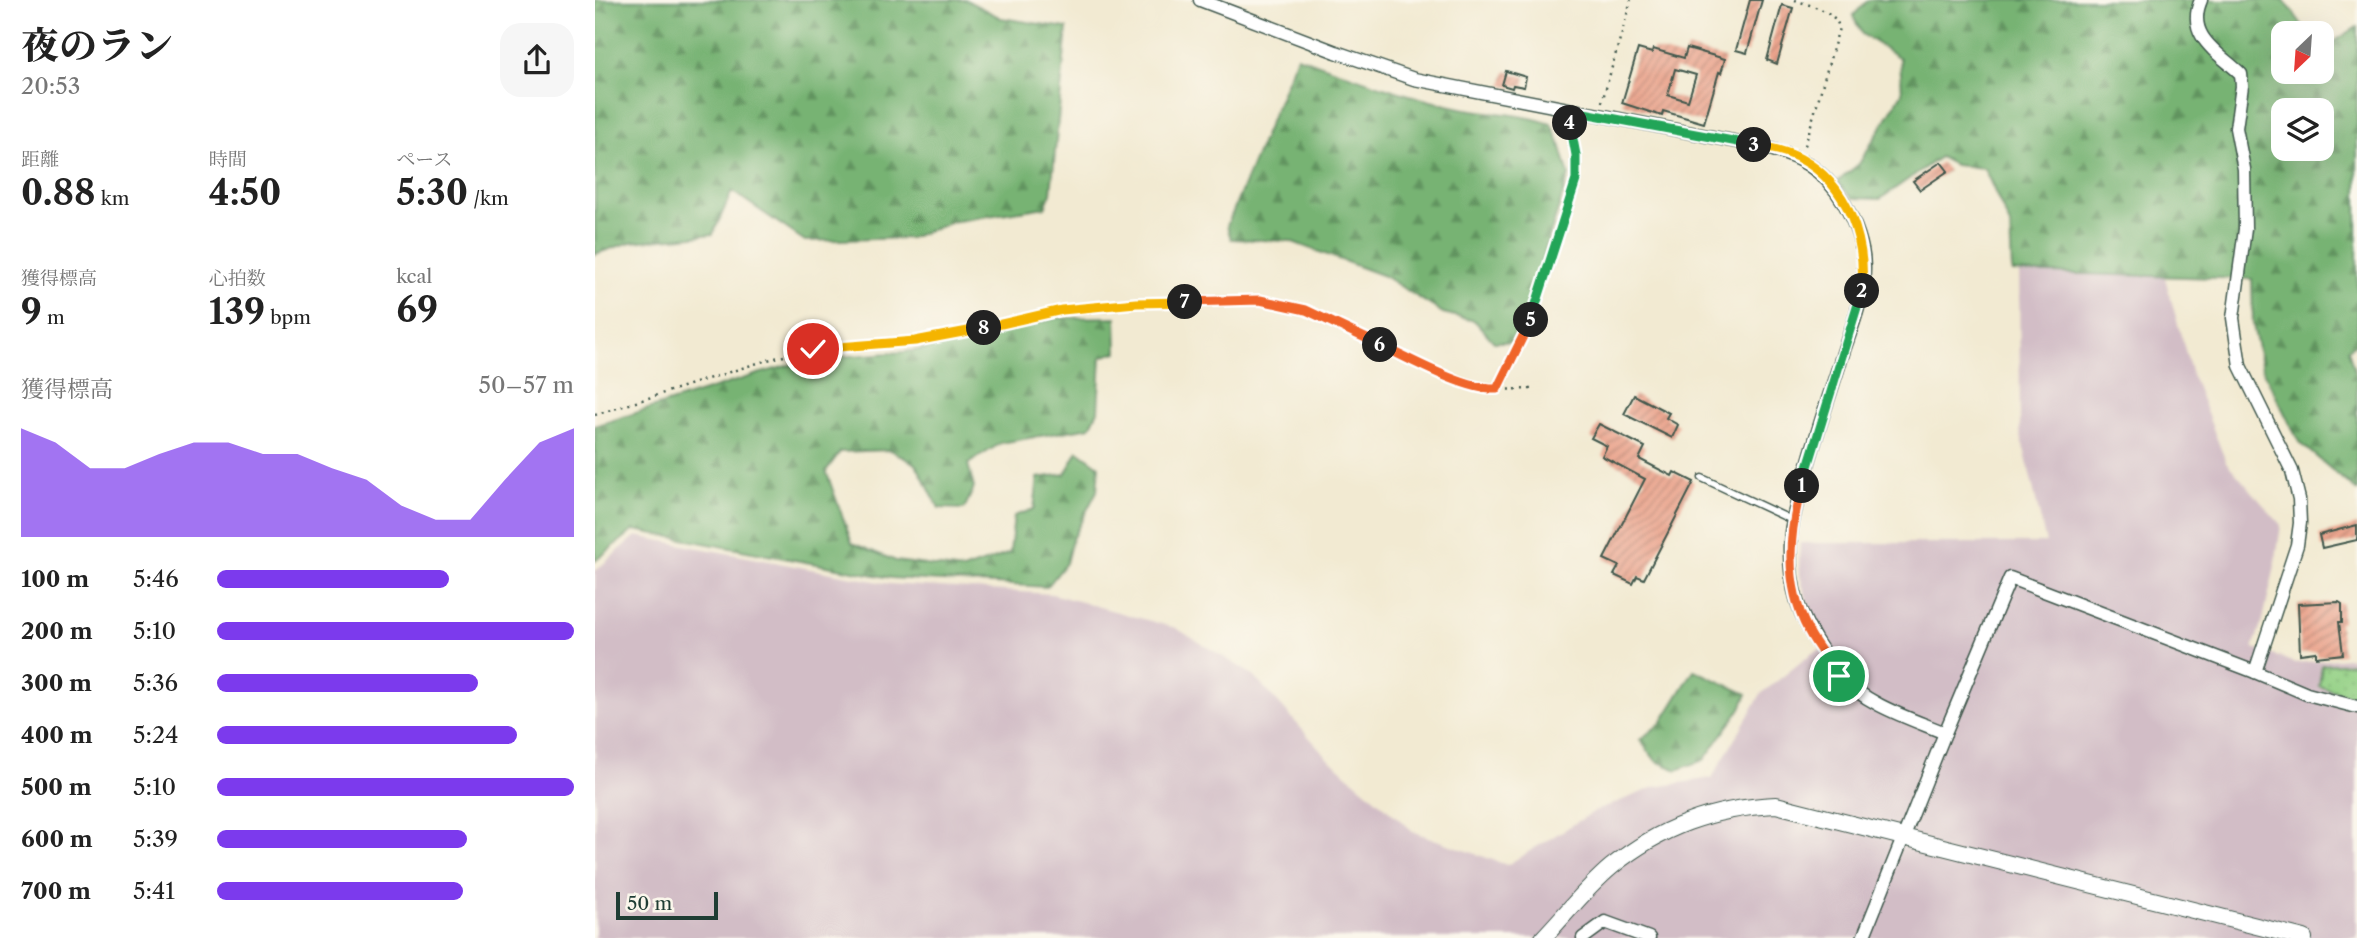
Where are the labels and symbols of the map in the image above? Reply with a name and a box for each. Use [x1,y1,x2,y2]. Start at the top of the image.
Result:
north arrow [2271,21,2335,84]
pin: 4 [1553,106,1587,140]
pin: 3 [1737,128,1771,162]
pin: 2 [1845,274,1879,308]
pin: 7 [1167,284,1203,320]
pin: 5 [1513,302,1549,338]
pin: 8 [967,310,1001,346]
pin [783,319,843,379]
pin: 6 [1363,328,1397,362]
pin: 1 [1785,468,1819,504]
pin [1809,646,1869,706]
scale bar [616,889,717,921]

